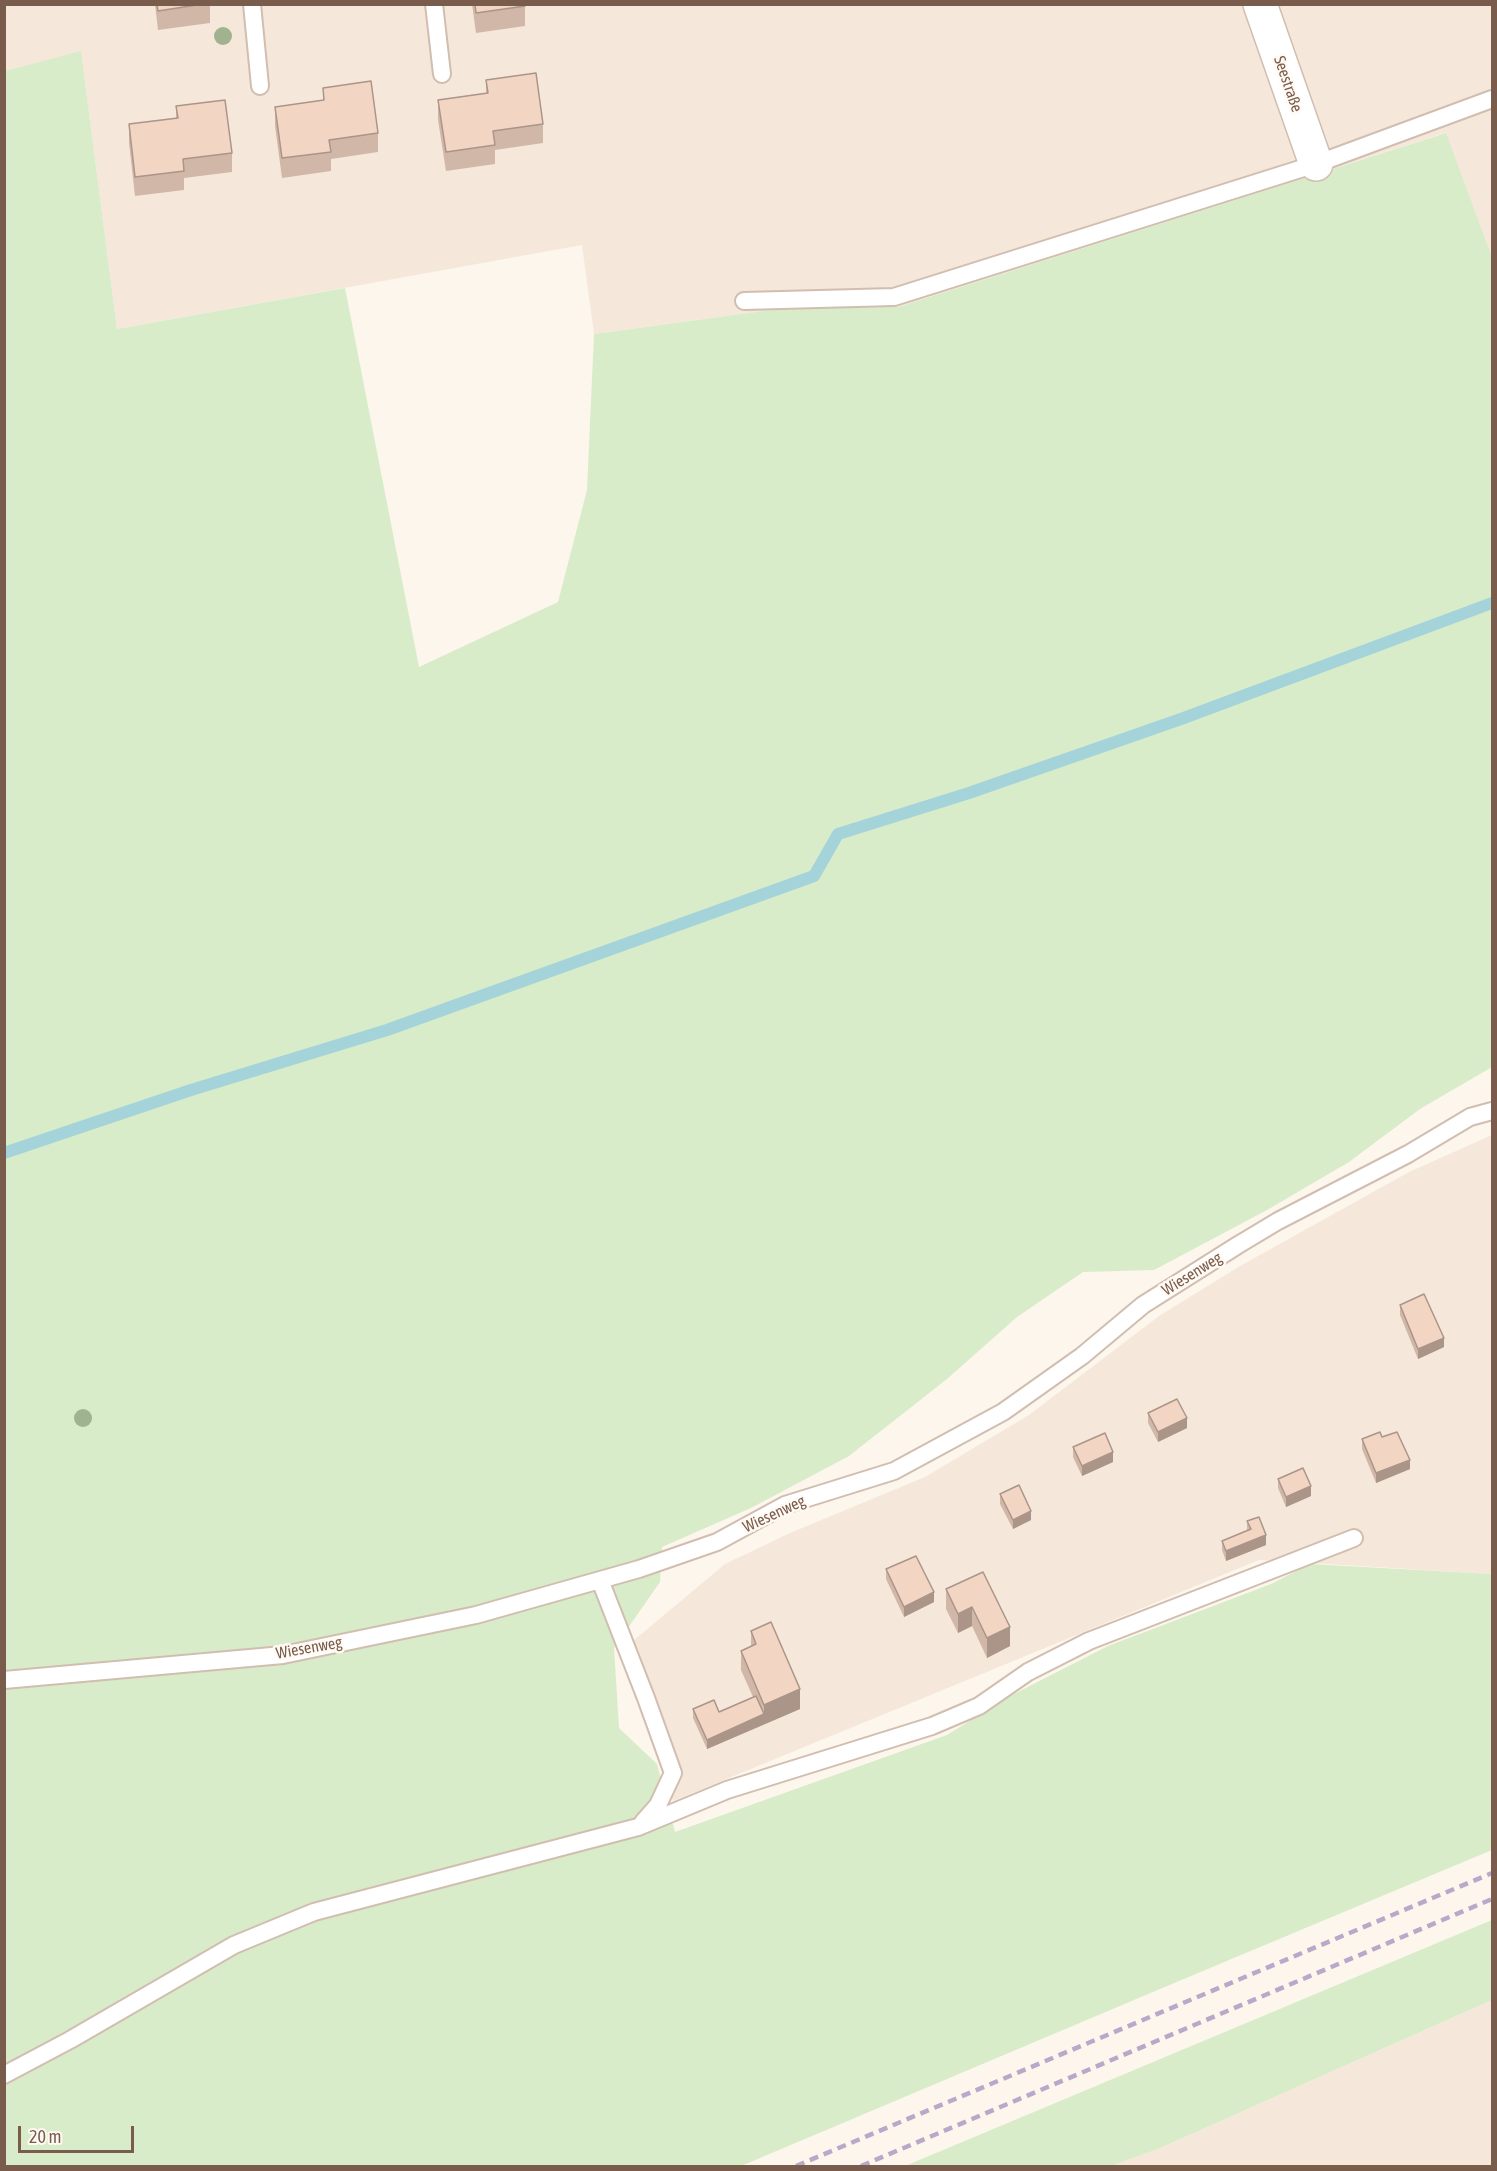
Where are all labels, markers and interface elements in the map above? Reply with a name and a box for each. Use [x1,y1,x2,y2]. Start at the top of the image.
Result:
street label: Seestraße [1269,53,1307,115]
street label: Wiesenweg [1159,1248,1225,1300]
street label: Wiesenweg [740,1491,808,1537]
street label: Wiesenweg [274,1633,344,1663]
scale bar [21,2114,136,2152]
text: 20 m [29,2126,61,2147]

